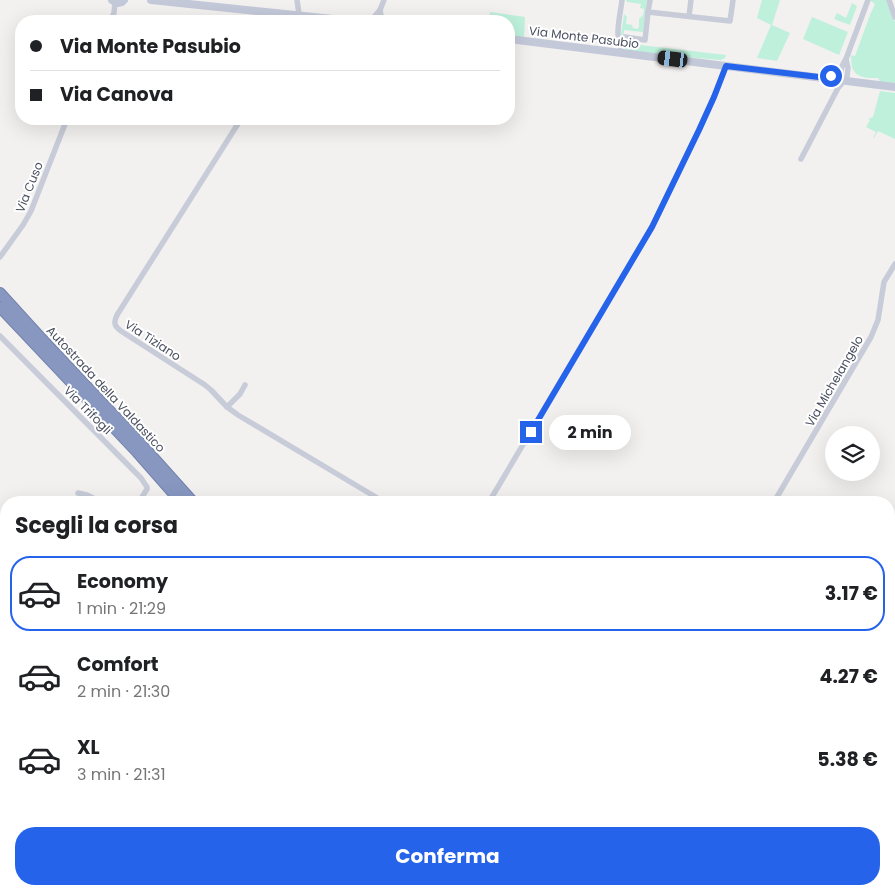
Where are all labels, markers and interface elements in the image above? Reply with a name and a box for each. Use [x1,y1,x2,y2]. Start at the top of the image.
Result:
street label: Via Monte Pasubio [528,22,640,52]
text: Via Monte Pasubio [60,33,241,60]
car [657,50,688,68]
route start [820,65,842,87]
text: Via Canova [60,81,174,108]
street label: Via Cuso [11,159,47,215]
street label: Via Tiziano [122,316,185,365]
street label: Autostrada della Valdastico [43,322,169,456]
street label: Via Michelangelo [801,332,867,430]
street label: Via Trifogli [60,382,116,438]
callout: 2 min [548,414,631,450]
route end [520,421,542,443]
text: 2 min [568,421,612,444]
map controls [825,426,880,481]
button: layers [825,426,880,481]
text: Scegli la corsa [15,510,178,541]
text: Economy [77,568,168,595]
icon: car [17,571,62,616]
text: 3.17 € [825,580,878,607]
text: 1 min · 21:29 [77,597,166,620]
text: Comfort [77,651,159,678]
icon: car [17,654,62,699]
text: 4.27 € [820,663,878,690]
text: 2 min · 21:30 [77,680,170,703]
text: XL [77,734,100,761]
icon: car [17,737,62,782]
text: 5.38 € [817,746,878,773]
text: 3 min · 21:31 [77,763,166,786]
button: Conferma [15,827,880,885]

